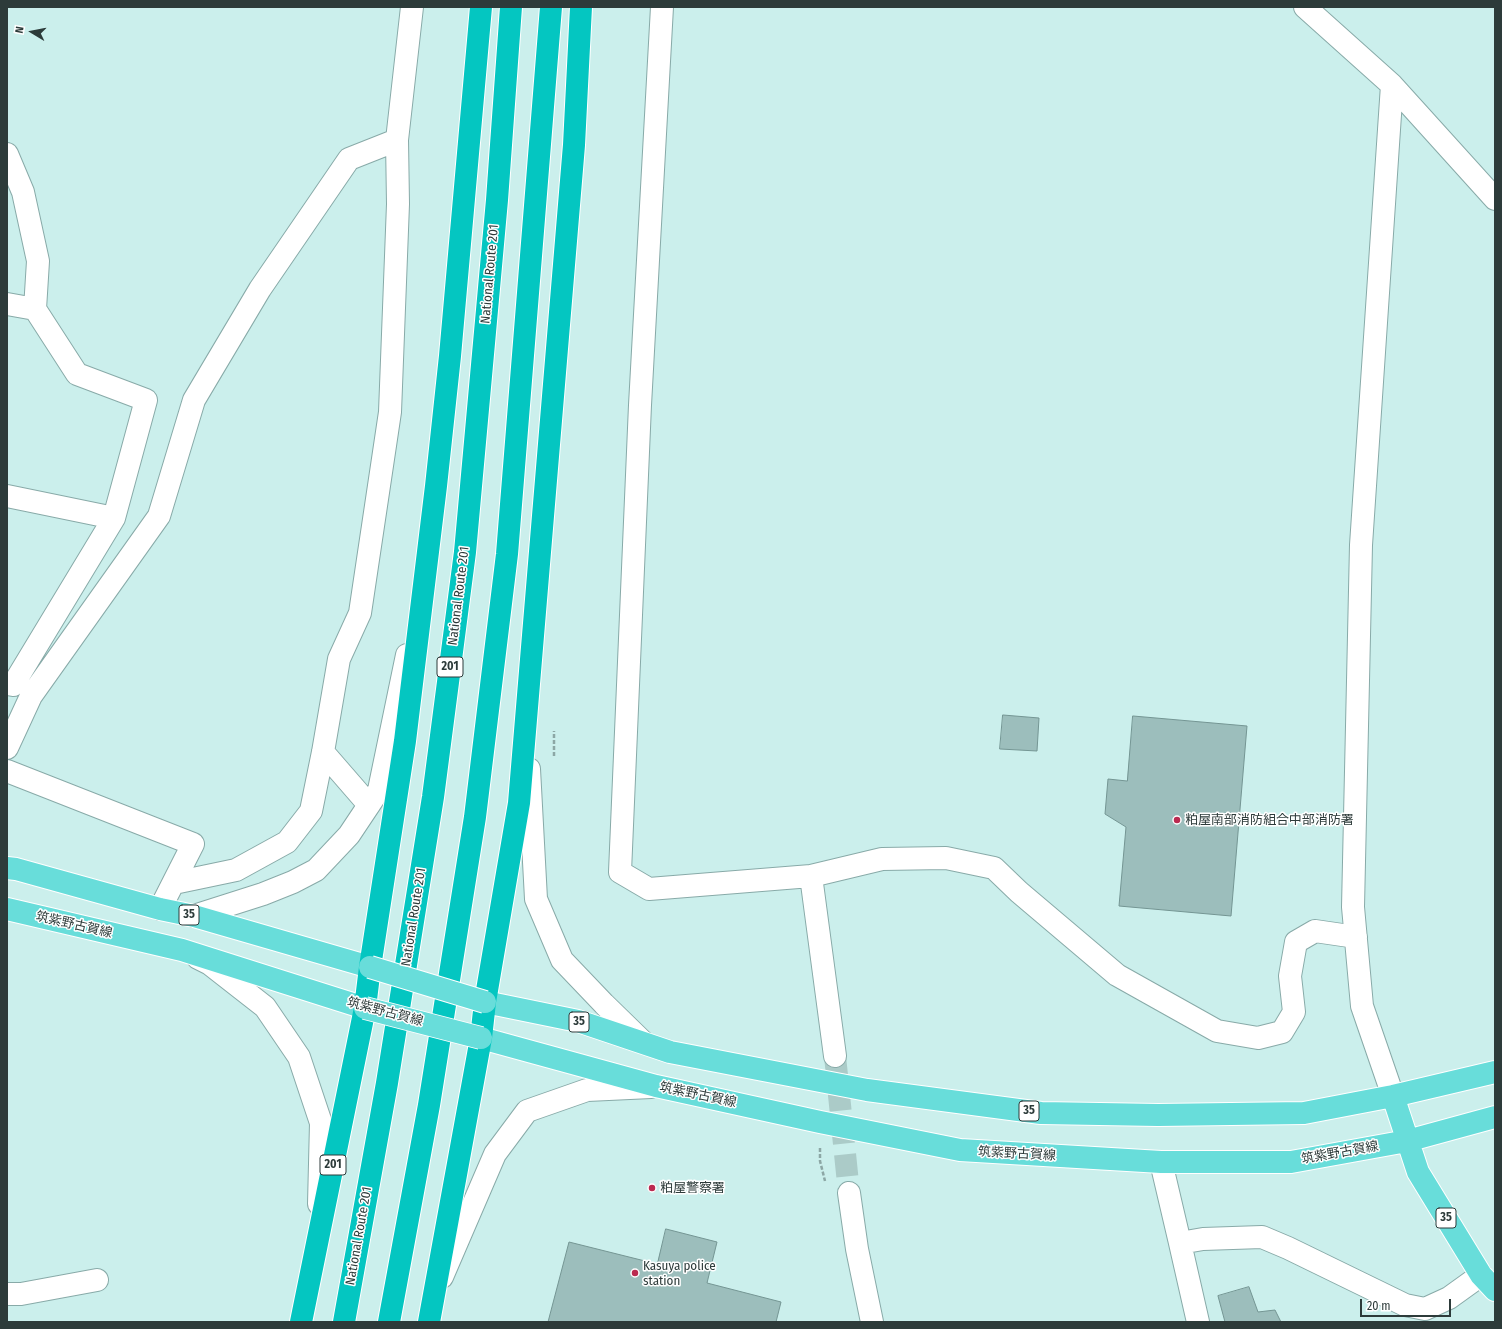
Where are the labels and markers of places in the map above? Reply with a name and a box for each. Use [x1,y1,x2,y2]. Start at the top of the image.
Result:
place label: 粕屋南部消防組合中部消防署 [1185,812,1354,828]
marker: 粕屋南部消防組合中部消防署 [1172,815,1182,825]
place label: 粕屋警察署 [660,1180,725,1196]
marker: 粕屋警察署 [647,1183,657,1193]
place label: Kasuya police station [643,1258,716,1289]
marker: Kasuya police station [630,1268,640,1278]

